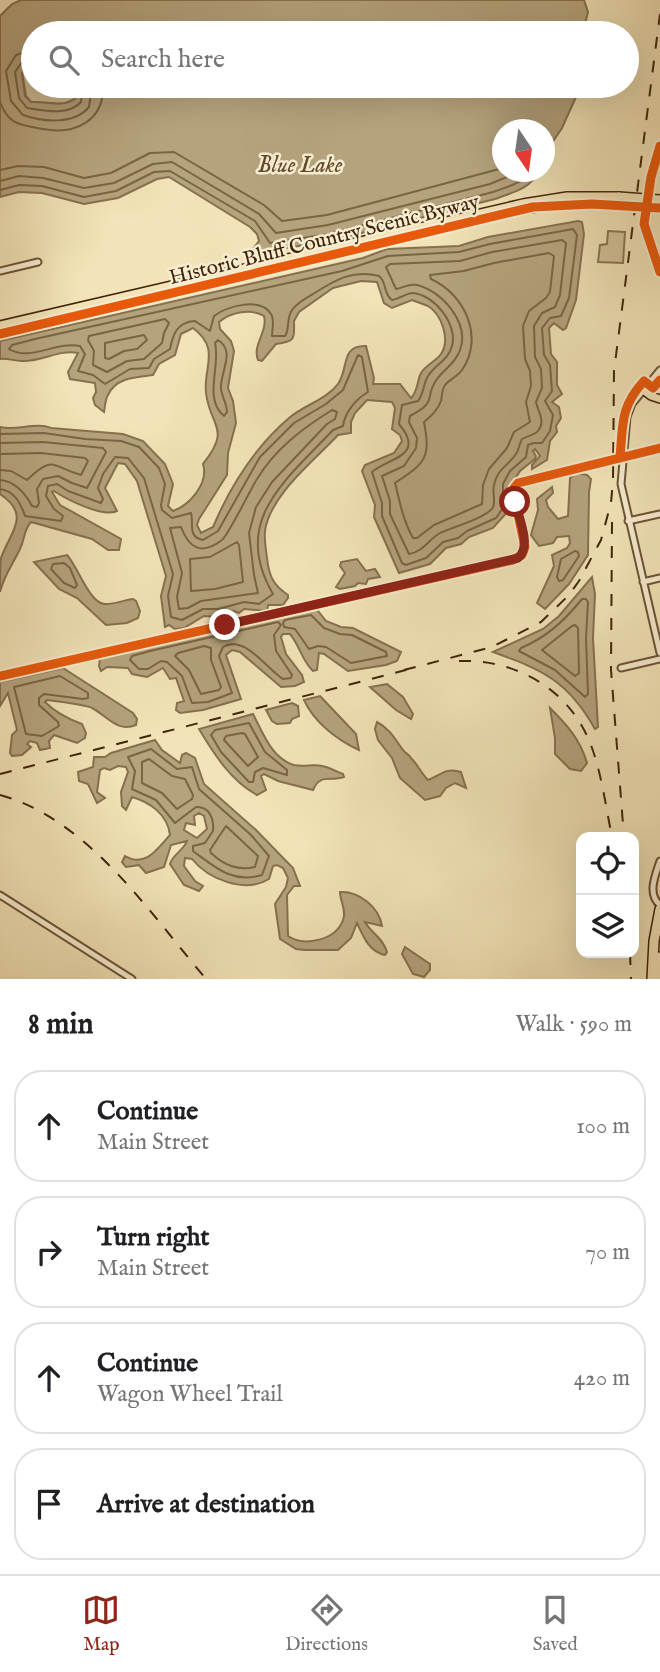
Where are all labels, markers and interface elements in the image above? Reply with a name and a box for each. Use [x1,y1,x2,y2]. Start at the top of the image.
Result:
search box [21,21,639,98]
icon: search [45,41,83,79]
text: Search here [101,43,225,76]
north arrow [492,119,555,182]
water label: Blue Lake [258,151,343,180]
street label: Historic Bluff Country Scenic Byway [166,189,483,292]
route start [499,486,530,517]
route end [209,609,240,640]
map controls [576,832,639,958]
button: locate [576,832,639,895]
button: layers [576,895,639,958]
text: 8 min [28,1006,94,1044]
text: Walk · 590 m [515,1010,632,1039]
text: Continue [97,1095,198,1128]
icon: ahead [30,1107,68,1145]
text: 100 m [576,1112,630,1141]
text: Main Street [97,1128,209,1157]
text: Turn right [97,1221,210,1254]
icon: right [30,1233,68,1271]
text: 70 m [585,1238,630,1267]
text: Main Street [97,1254,209,1283]
text: Continue [97,1347,198,1380]
icon: ahead [30,1359,68,1397]
text: 420 m [574,1364,630,1393]
text: Wagon Wheel Trail [97,1380,283,1409]
icon: arrive [30,1485,68,1523]
text: Arrive at destination [97,1488,315,1521]
tab: Map [82,1591,120,1657]
tab: Directions [285,1591,368,1657]
tab: Saved [533,1591,578,1657]

